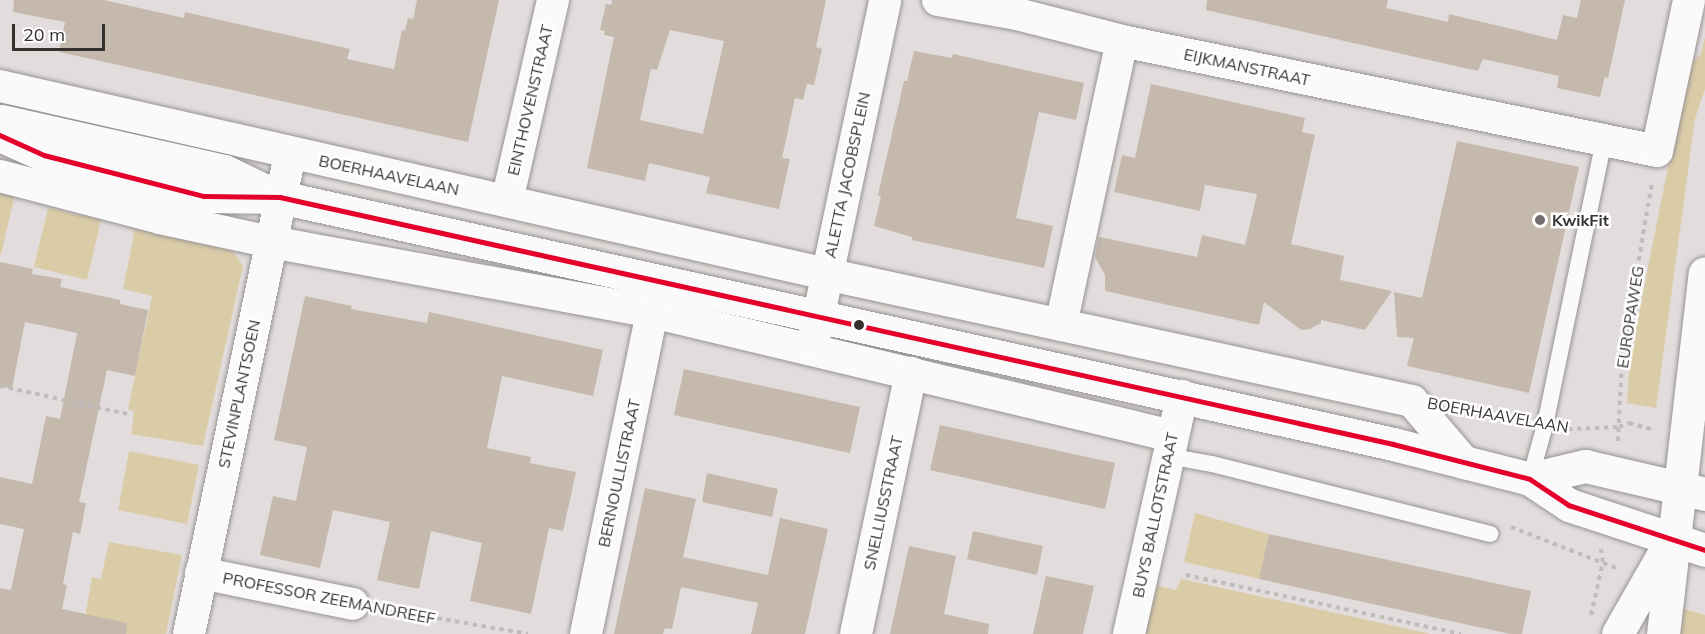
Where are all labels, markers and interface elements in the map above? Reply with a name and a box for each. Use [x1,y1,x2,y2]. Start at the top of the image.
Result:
scale bar [15,12,108,50]
text: 20 m [23,23,65,46]
street label: EINTHOVENSTRAAT [503,23,557,177]
street label: EIJKMANSTRAAT [1182,44,1312,90]
street label: ALETTA JACOBSPLEIN [820,90,874,260]
street label: BOERHAAVELAAN [317,151,461,199]
place label: KwikFit [1552,210,1609,230]
marker: KwikFit [1533,213,1547,227]
street label: EUROPAWEG [1612,264,1648,370]
street label: STEVINPLANTSOEN [214,318,264,470]
unlabelled marker [853,319,865,331]
street label: BOERHAAVELAAN [1426,393,1570,437]
street label: BERNOULLISTRAAT [594,397,644,549]
street label: BUYS BALLOTSTRAAT [1128,431,1182,599]
street label: SNELLIUSSTRAAT [859,434,907,572]
street label: PROFESSOR ZEEMANDREEF [221,568,437,628]

